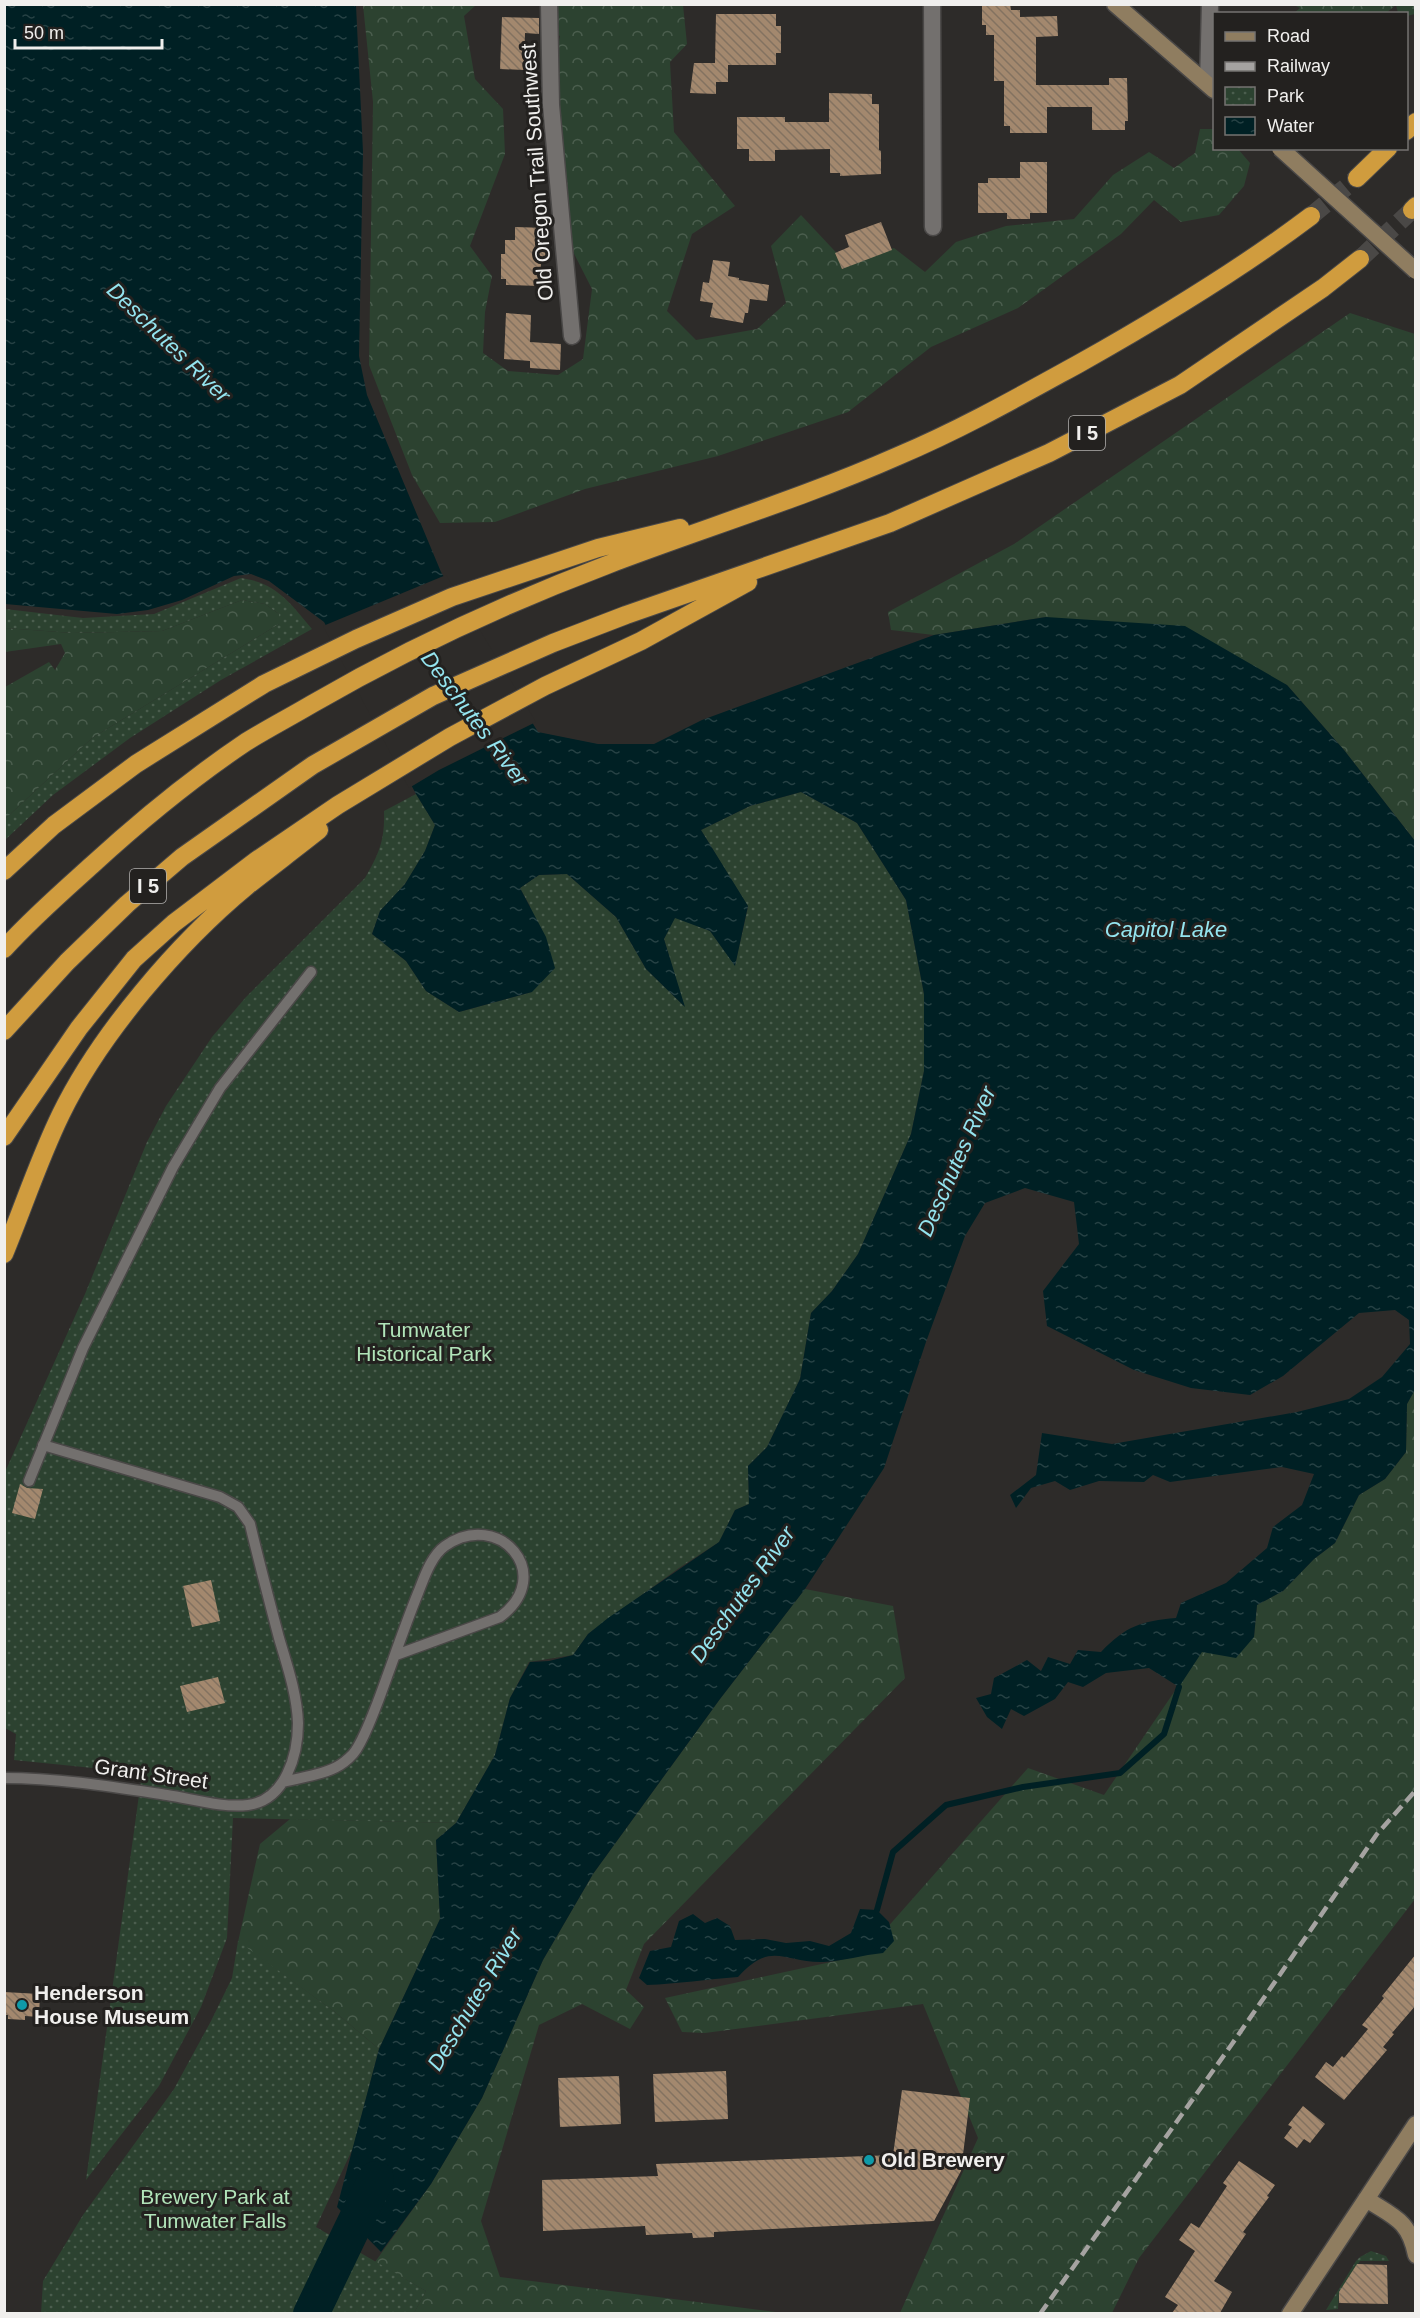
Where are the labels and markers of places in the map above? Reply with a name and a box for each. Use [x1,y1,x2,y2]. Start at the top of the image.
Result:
place label: Henderson House Museum [34,1981,189,2028]
marker: Henderson House Museum [15,1998,29,2012]
place label: Old Brewery [881,2148,1005,2171]
marker: Old Brewery [862,2153,876,2167]

